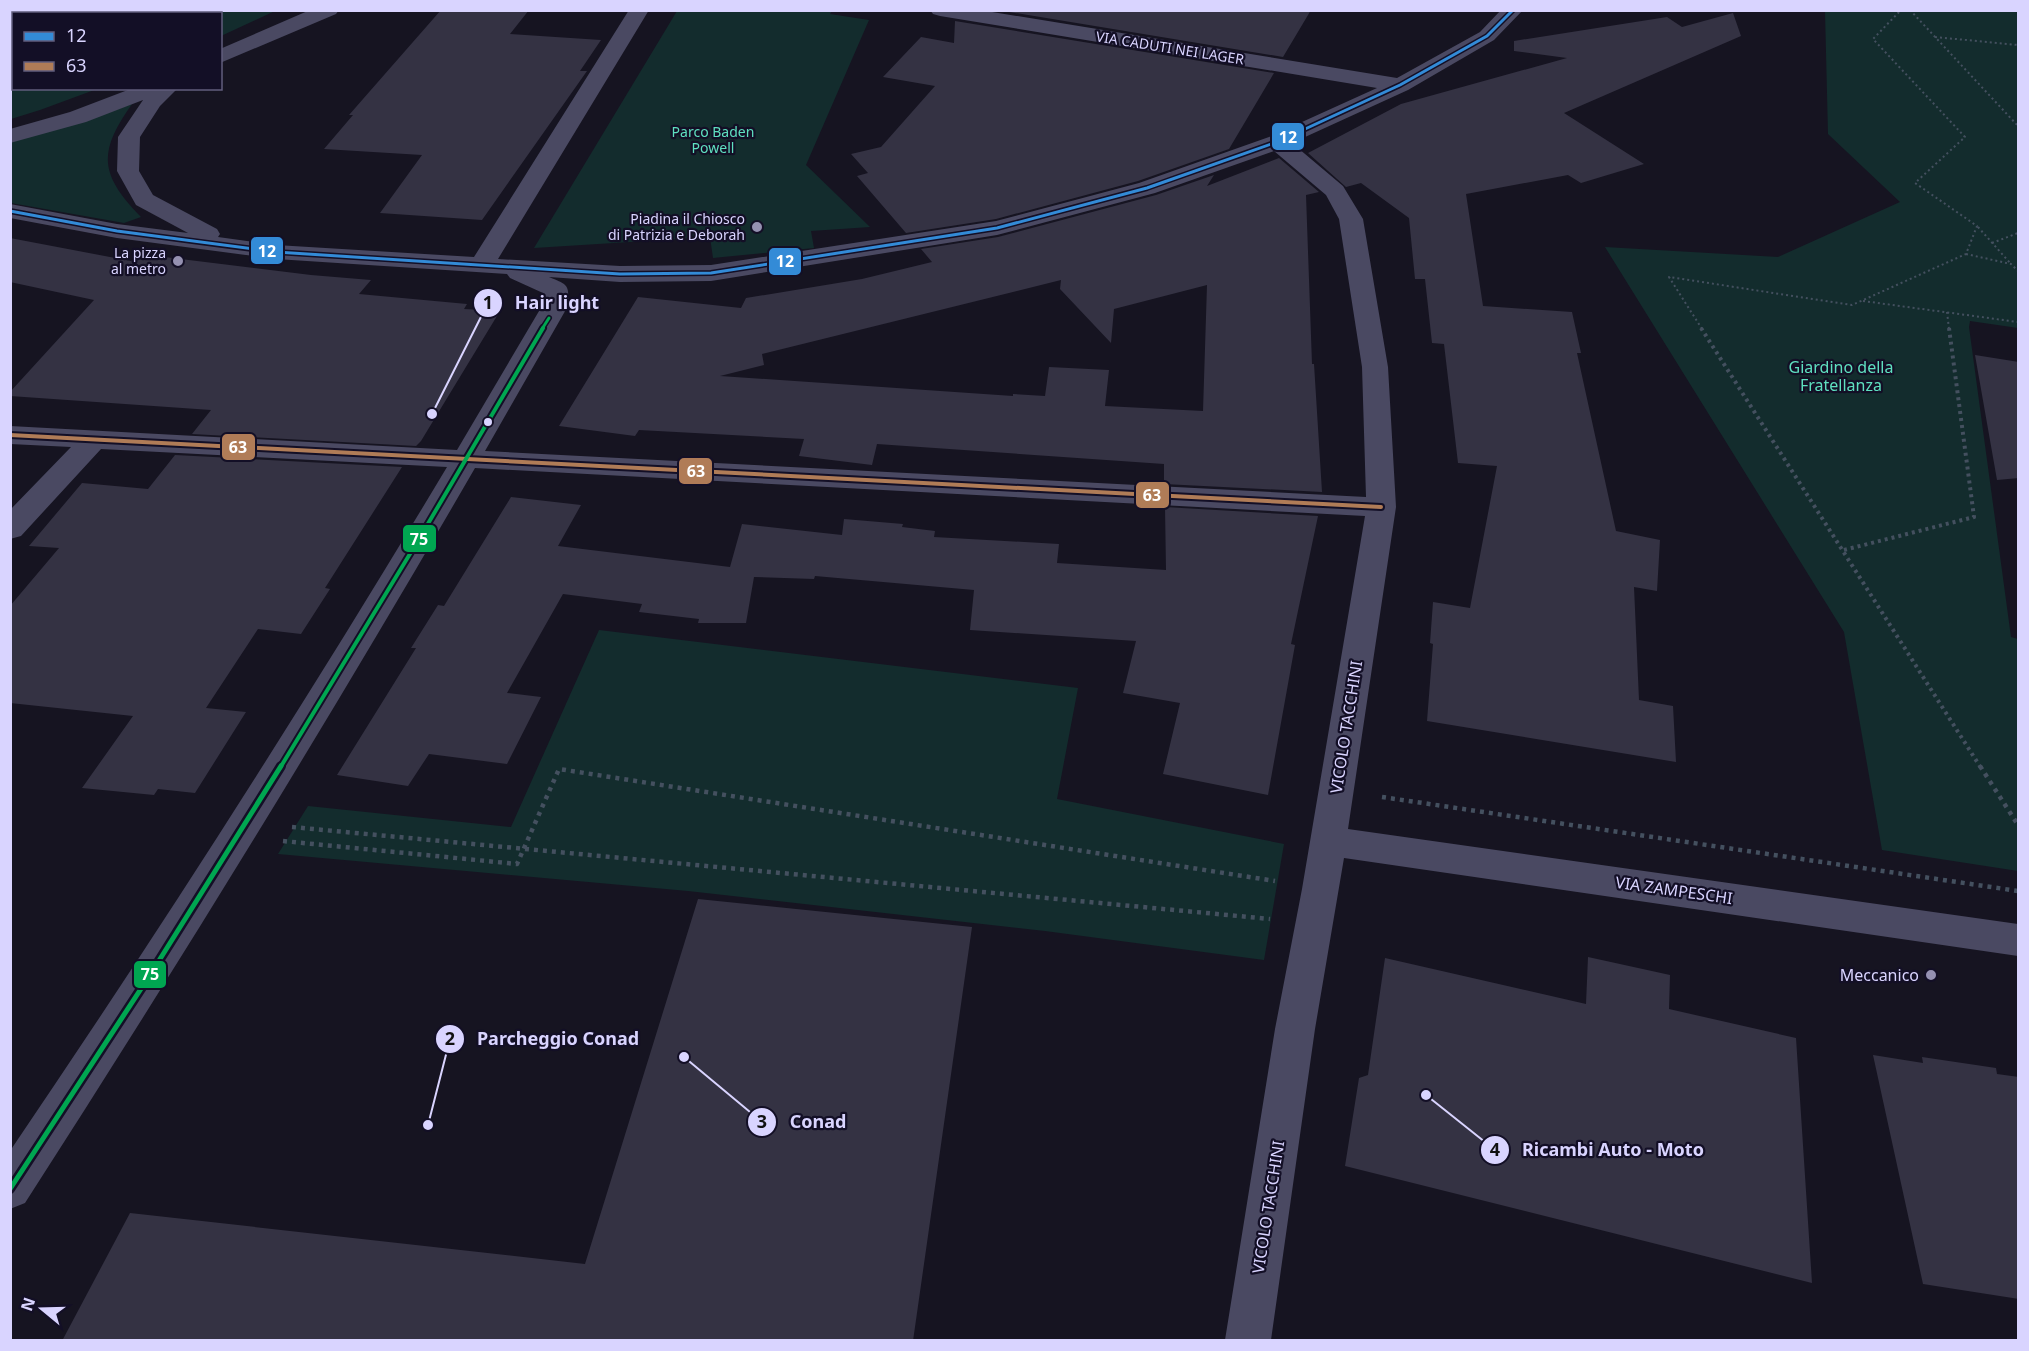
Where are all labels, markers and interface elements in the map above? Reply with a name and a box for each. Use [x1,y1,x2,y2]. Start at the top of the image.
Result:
legend [12,12,222,90]
text: 12 [66,23,87,47]
street label: VIA CADUTI NEI LAGER [1095,26,1246,69]
text: 63 [66,53,87,77]
park label: Parco Baden Powell [672,122,754,157]
line badge: 12 [1271,122,1305,151]
text: 12 [1279,126,1297,148]
place label: Piadina il Chiosco di Patrizia e Deborah [608,209,745,244]
marker: Piadina il Chiosco di Patrizia e Deborah [750,220,764,234]
line badge: 12 [250,236,284,265]
text: 12 [258,240,276,262]
place label: La pizza al metro [111,243,166,278]
line badge: 12 [768,247,802,276]
text: 12 [776,250,794,272]
marker: La pizza al metro [171,254,185,268]
callout: Hair light [473,285,611,321]
text: 1 [483,290,493,314]
text: Hair light [515,290,599,314]
park label: Giardino della Fratellanza [1789,356,1893,396]
unlabelled marker [482,416,494,428]
line badge: 63 [221,433,256,461]
text: 63 [229,436,247,458]
line badge: 63 [678,457,713,485]
text: 63 [687,460,705,482]
line badge: 63 [1135,481,1170,509]
text: 63 [1143,484,1161,506]
line badge: 75 [402,524,437,553]
text: 75 [410,528,428,550]
street label: VICOLO TACCHINI [1325,659,1367,795]
street label: VIA ZAMPESCHI [1614,871,1734,909]
line badge: 75 [133,960,167,989]
text: 75 [141,963,159,985]
place label: Meccanico [1840,964,1919,986]
marker: Meccanico [1924,968,1938,982]
callout: Parcheggio Conad [435,1021,651,1057]
text: 2 [445,1026,455,1050]
text: Parcheggio Conad [477,1026,639,1050]
callout: Conad [747,1104,858,1140]
text: 3 [757,1109,767,1133]
text: Conad [790,1109,846,1133]
callout: Ricambi Auto - Moto [1480,1132,1715,1168]
text: 4 [1490,1137,1500,1161]
text: Ricambi Auto - Moto [1522,1137,1704,1161]
street label: VICOLO TACCHINI [1247,1139,1289,1275]
north arrow [12,1279,72,1339]
text: N [15,1294,40,1314]

